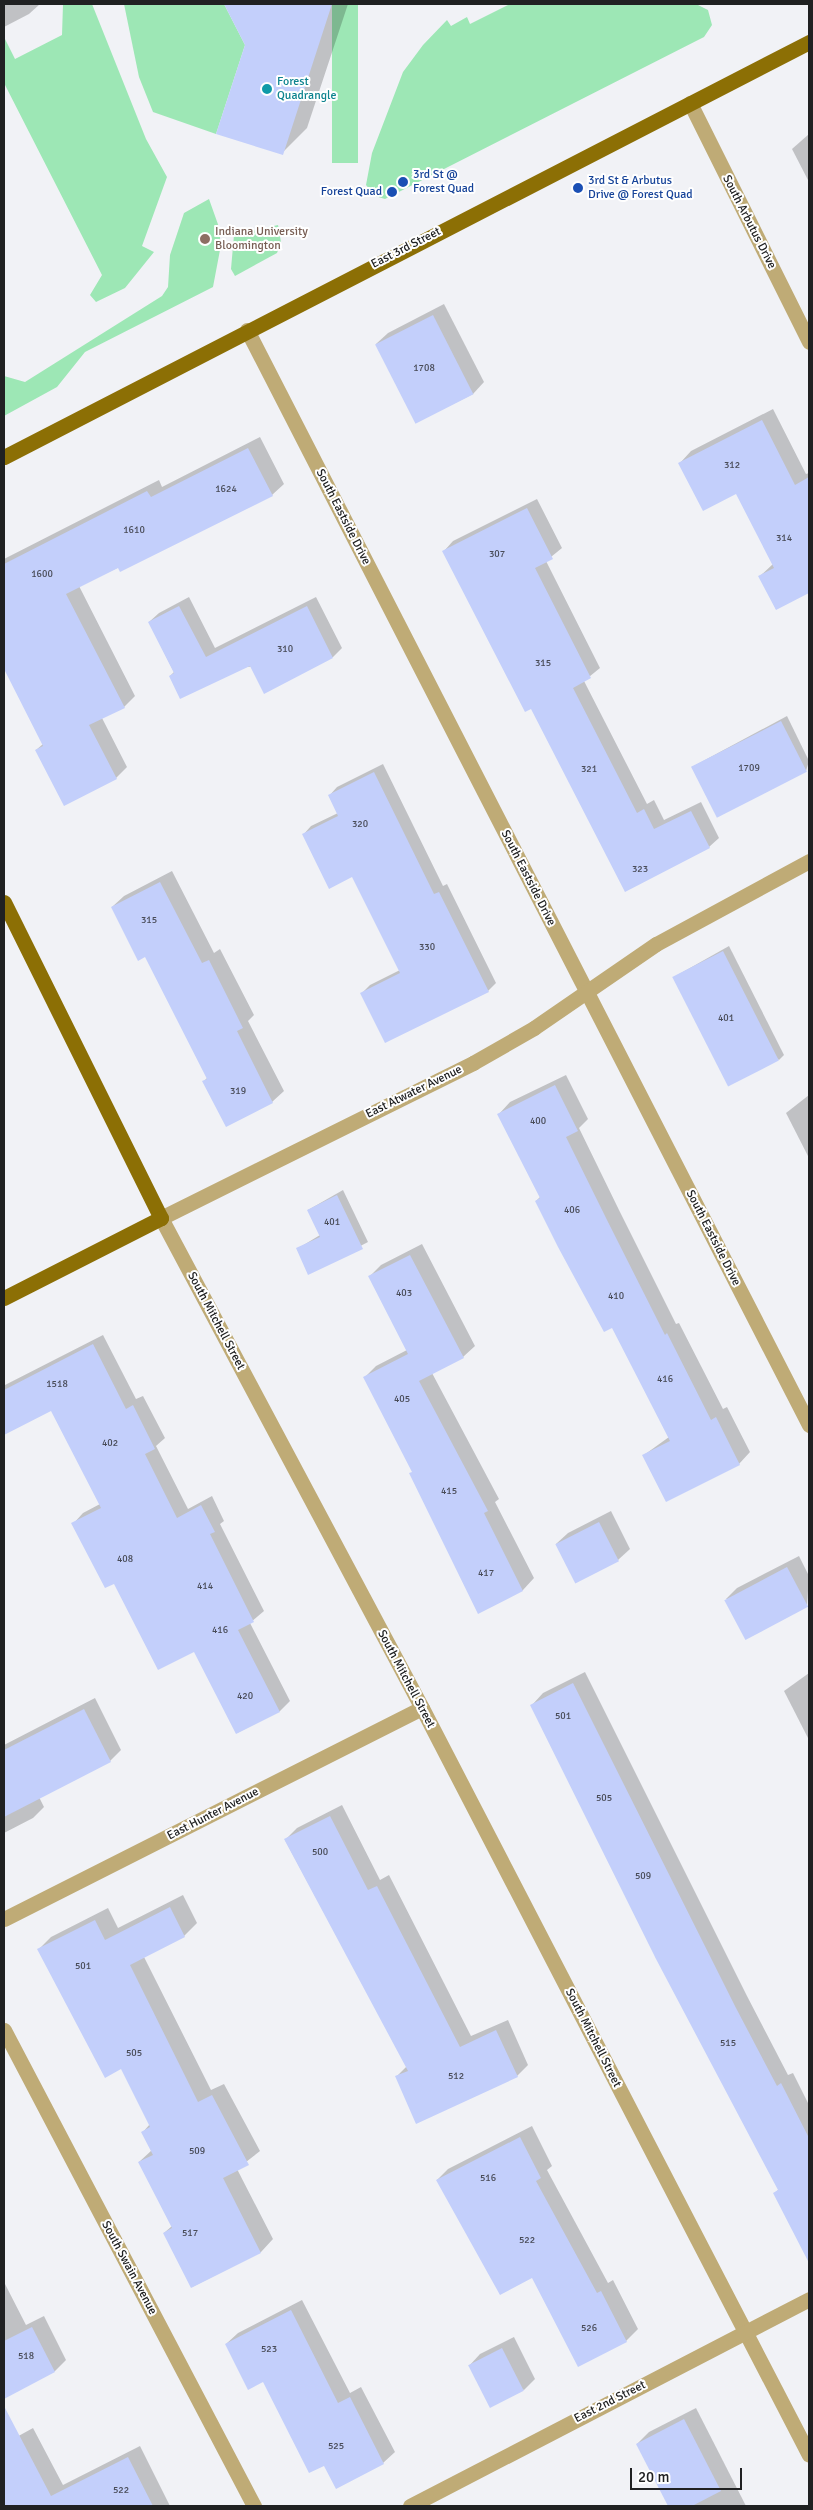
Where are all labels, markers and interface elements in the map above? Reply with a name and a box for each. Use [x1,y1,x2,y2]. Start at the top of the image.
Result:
place label: Forest Quadrangle [277,75,336,103]
marker: Forest Quadrangle [261,83,273,95]
place label: 3rd St @ Forest Quad [413,168,474,196]
street label: South Arbutus Drive [719,173,779,271]
place label: 3rd St & Arbutus Drive @ Forest Quad [588,174,693,202]
marker: 3rd St @ Forest Quad [397,176,409,188]
marker: 3rd St & Arbutus Drive @ Forest Quad [572,182,584,194]
place label: Forest Quad [321,185,382,199]
marker: Forest Quad [386,186,398,198]
street label: East 3rd Street [369,224,443,272]
place label: Indiana University Bloomington [215,225,308,253]
marker: Indiana University Bloomington [199,233,211,245]
house number: 1708 [413,363,435,375]
house number: 312 [724,460,740,472]
street label: South Eastside Drive [313,467,373,567]
house number: 1624 [215,484,237,496]
house number: 1610 [123,525,145,537]
house number: 314 [776,533,792,545]
house number: 307 [489,549,505,561]
house number: 1600 [31,569,53,581]
house number: 310 [277,644,293,656]
house number: 315 [535,658,551,670]
house number: 1709 [738,763,760,775]
house number: 321 [581,764,597,776]
house number: 320 [352,819,368,831]
street label: South Eastside Drive [498,828,558,928]
house number: 323 [632,864,648,876]
house number: 315 [141,915,157,927]
house number: 330 [419,942,435,954]
house number: 401 [718,1013,734,1025]
street label: East Atwater Avenue [363,1062,465,1122]
house number: 319 [230,1086,246,1098]
house number: 400 [530,1116,546,1128]
street label: South Eastside Drive [683,1188,743,1288]
house number: 406 [564,1205,580,1217]
house number: 401 [324,1217,340,1229]
street label: South Mitchell Street [184,1270,248,1372]
house number: 403 [396,1288,412,1300]
house number: 410 [608,1291,624,1303]
house number: 416 [657,1374,673,1386]
house number: 1518 [46,1379,68,1391]
house number: 405 [394,1394,410,1406]
house number: 402 [102,1438,118,1450]
house number: 415 [441,1486,457,1498]
house number: 408 [117,1554,133,1566]
house number: 417 [478,1568,494,1580]
house number: 414 [197,1581,213,1593]
house number: 416 [212,1625,228,1637]
street label: South Mitchell Street [374,1628,438,1730]
house number: 420 [237,1691,253,1703]
house number: 501 [555,1711,571,1723]
street label: East Hunter Avenue [165,1785,261,1843]
house number: 505 [596,1793,612,1805]
house number: 500 [312,1847,328,1859]
house number: 509 [635,1871,651,1883]
house number: 501 [75,1961,91,1973]
street label: South Mitchell Street [562,1986,624,2090]
house number: 515 [720,2038,736,2050]
house number: 505 [126,2048,142,2060]
house number: 512 [448,2071,464,2083]
house number: 509 [189,2146,205,2158]
house number: 516 [480,2173,496,2185]
street label: South Swain Avenue [98,2219,160,2317]
house number: 517 [182,2228,198,2240]
house number: 522 [519,2235,535,2247]
house number: 526 [581,2323,597,2335]
house number: 523 [261,2344,277,2356]
house number: 518 [18,2351,34,2363]
street label: East 2nd Street [572,2378,648,2426]
house number: 525 [328,2441,344,2453]
scale bar [633,2458,746,2490]
text: 20 m [638,2468,669,2486]
house number: 522 [113,2485,129,2497]

